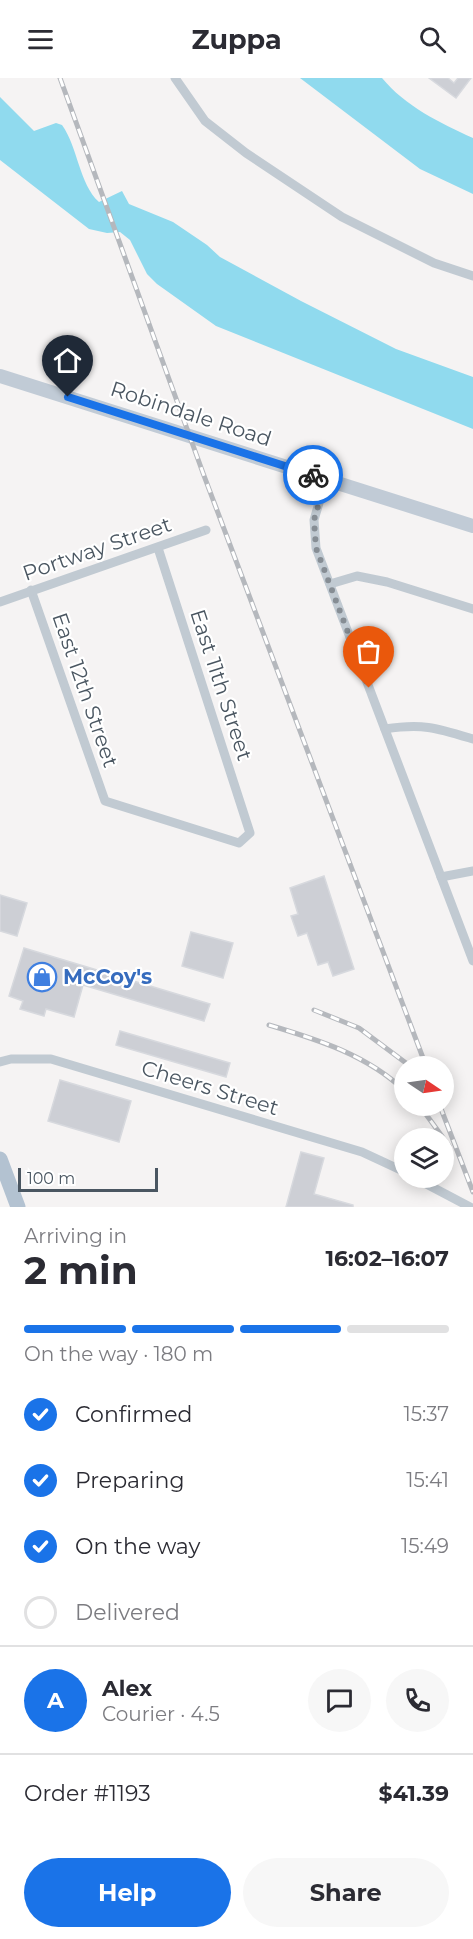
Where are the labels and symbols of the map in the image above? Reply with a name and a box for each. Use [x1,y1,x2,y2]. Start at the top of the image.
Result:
pin [42,335,93,397]
street label: Robindale Road [107,376,275,451]
courier [283,445,343,505]
street label: Portway Street [19,511,174,586]
street label: East 11th Street [185,606,258,764]
street label: East 12th Street [47,609,124,770]
pin [343,626,394,688]
shop icon: McCoy's [26,961,58,993]
place label: McCoy's [63,964,152,989]
street label: Cheers Street [139,1055,282,1120]
north arrow [394,1056,454,1116]
scale bar [18,1165,158,1192]

